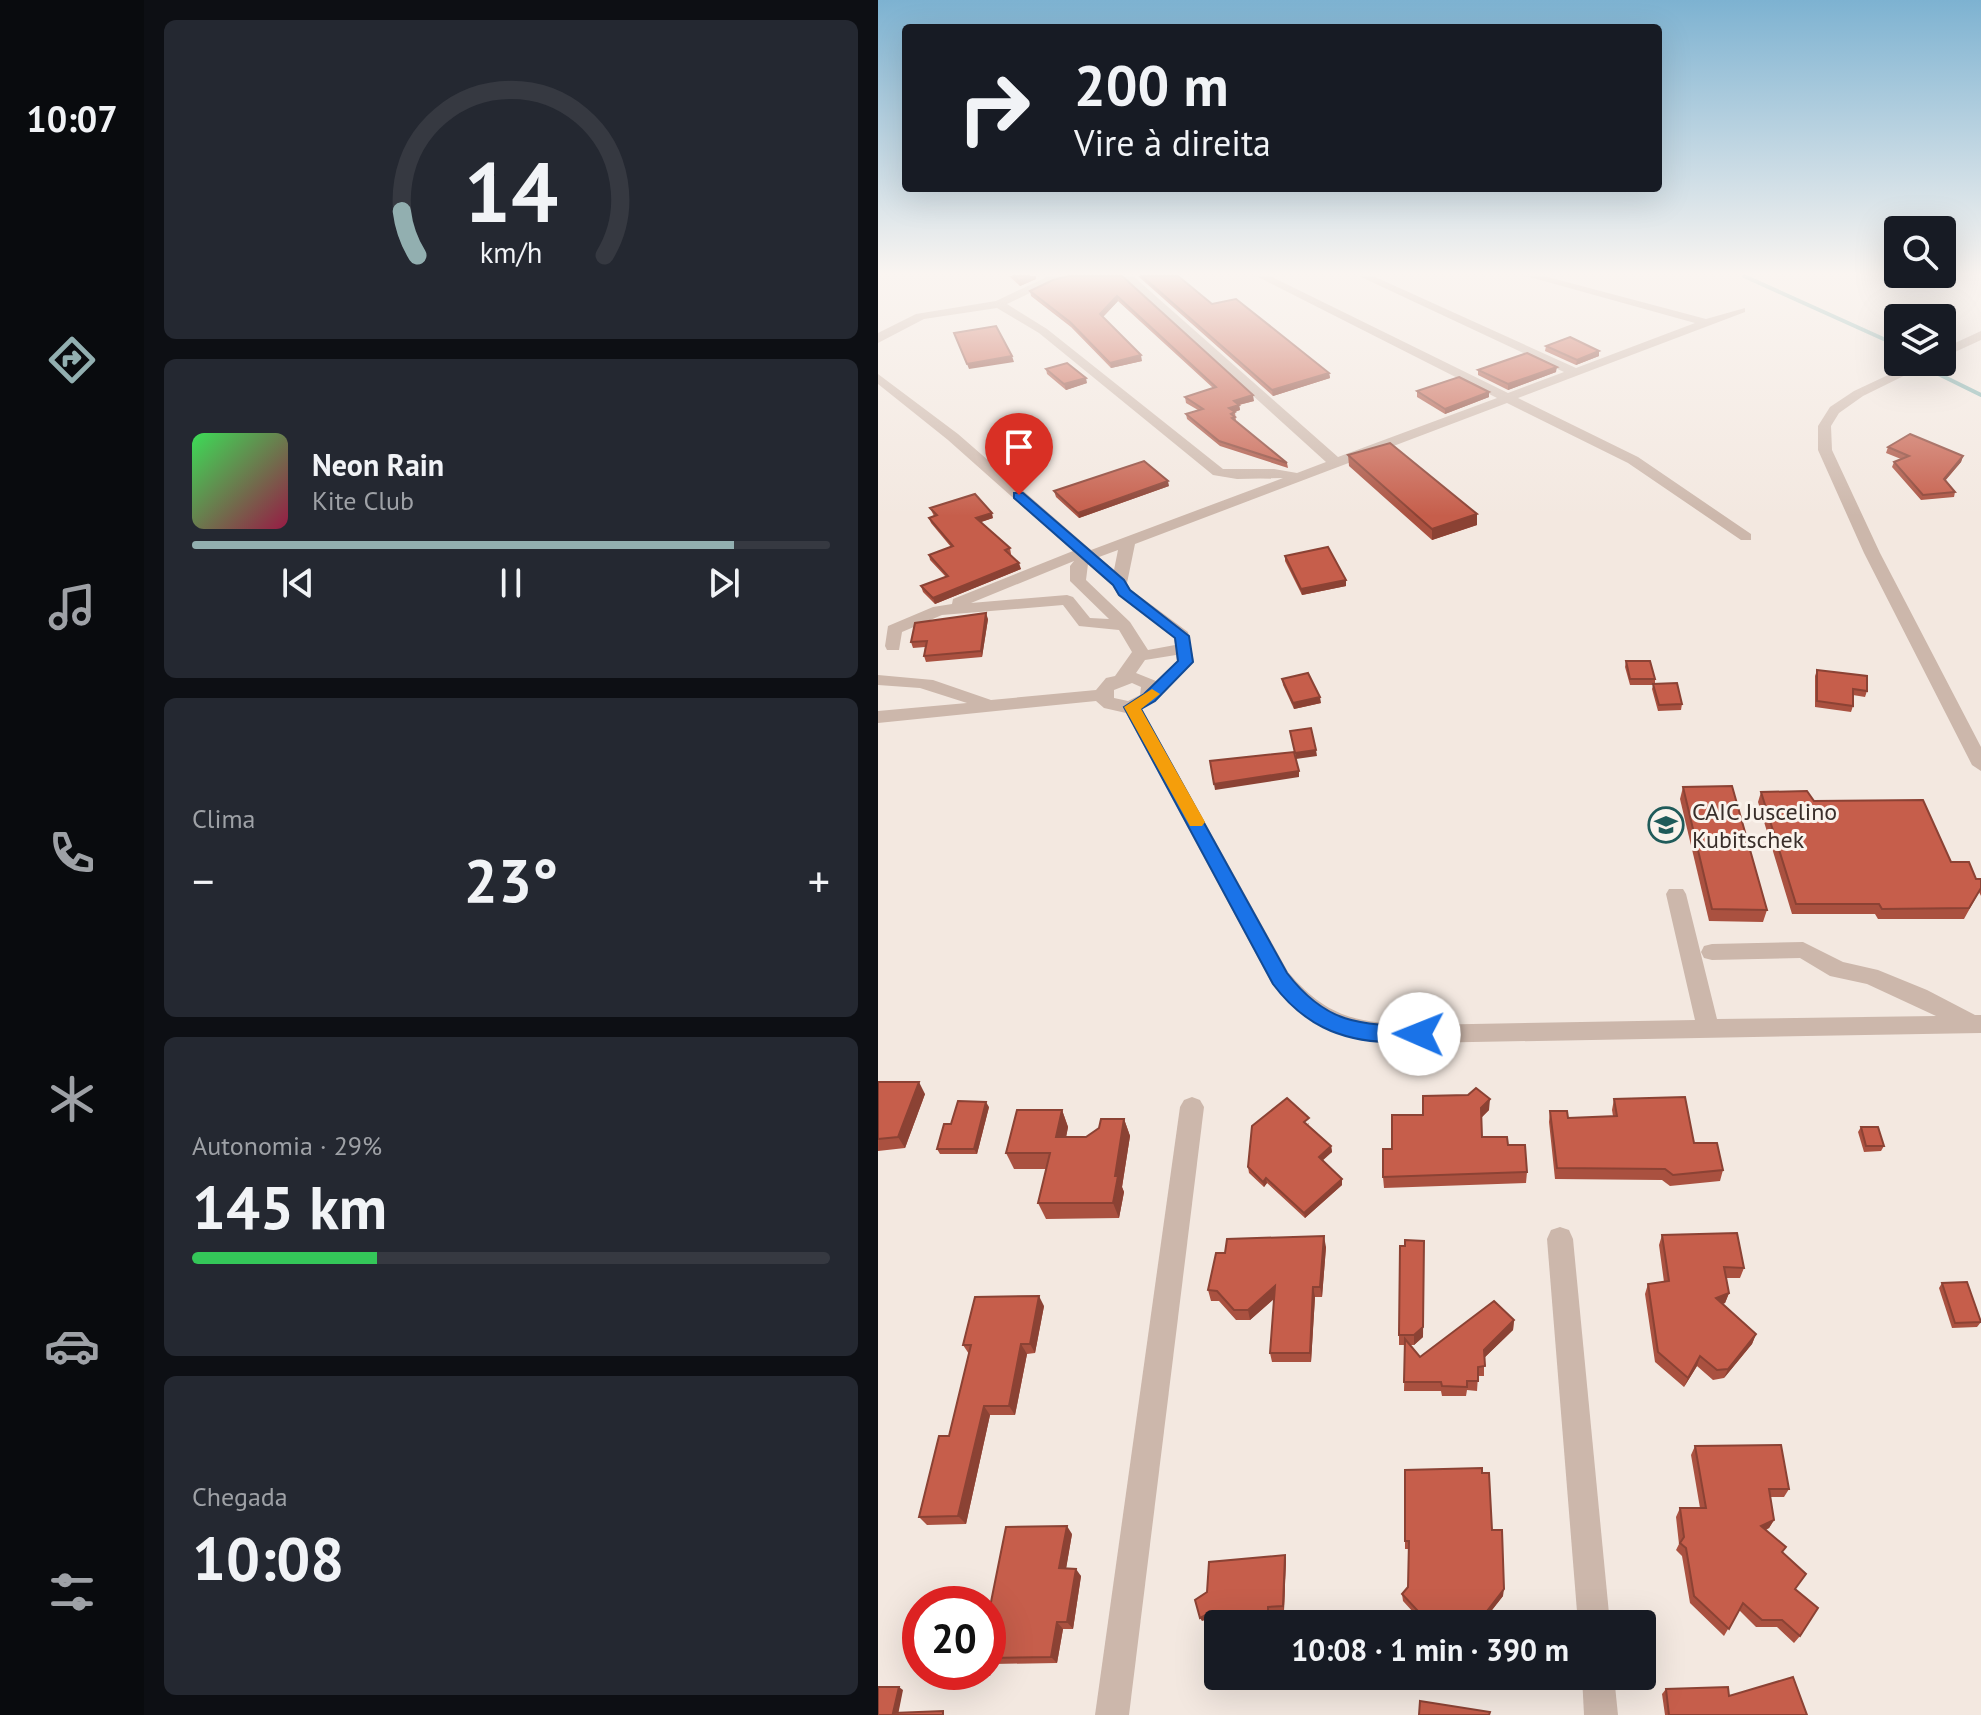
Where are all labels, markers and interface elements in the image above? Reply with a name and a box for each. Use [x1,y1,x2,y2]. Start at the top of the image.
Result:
text: 200 m [1074,49,1229,121]
icon: right [942,56,1046,160]
text: 10:07 [26,95,118,142]
text: Vire à direita [1074,119,1271,166]
text: 14 [464,136,558,244]
map controls [1884,216,1956,376]
button: search [1884,216,1956,288]
text: km/h [480,234,542,271]
button: layers [1884,304,1956,376]
icon: directions [44,332,100,388]
pin [985,413,1053,495]
icon: arrive [997,425,1041,469]
text: Neon Rain [312,445,444,484]
text: Kite Club [312,484,414,517]
icon: previous [276,561,320,605]
icon: pause [489,561,533,605]
icon: next [702,561,746,605]
icon: music [44,579,100,635]
place label: CAIC Juscelino Kubitschek [1692,796,1837,855]
text: Clima [192,802,255,835]
school or university icon: CAIC Juscelino Kubitschek [1647,806,1685,844]
icon: phone [44,825,100,881]
text: 23° [464,841,558,919]
text: − [192,852,214,909]
text: + [808,852,830,909]
position arrow [1377,992,1461,1076]
icon: climate [44,1071,100,1127]
text: Autonomia · 29% [192,1129,382,1162]
text: 145 km [192,1168,387,1246]
icon: car [44,1318,100,1374]
text: Chegada [192,1480,288,1513]
text: 10:08 [192,1519,344,1597]
icon: filters [44,1564,100,1620]
speed limit sign: 20 [902,1586,1006,1690]
text: 10:08 · 1 min · 390 m [1291,1630,1569,1669]

